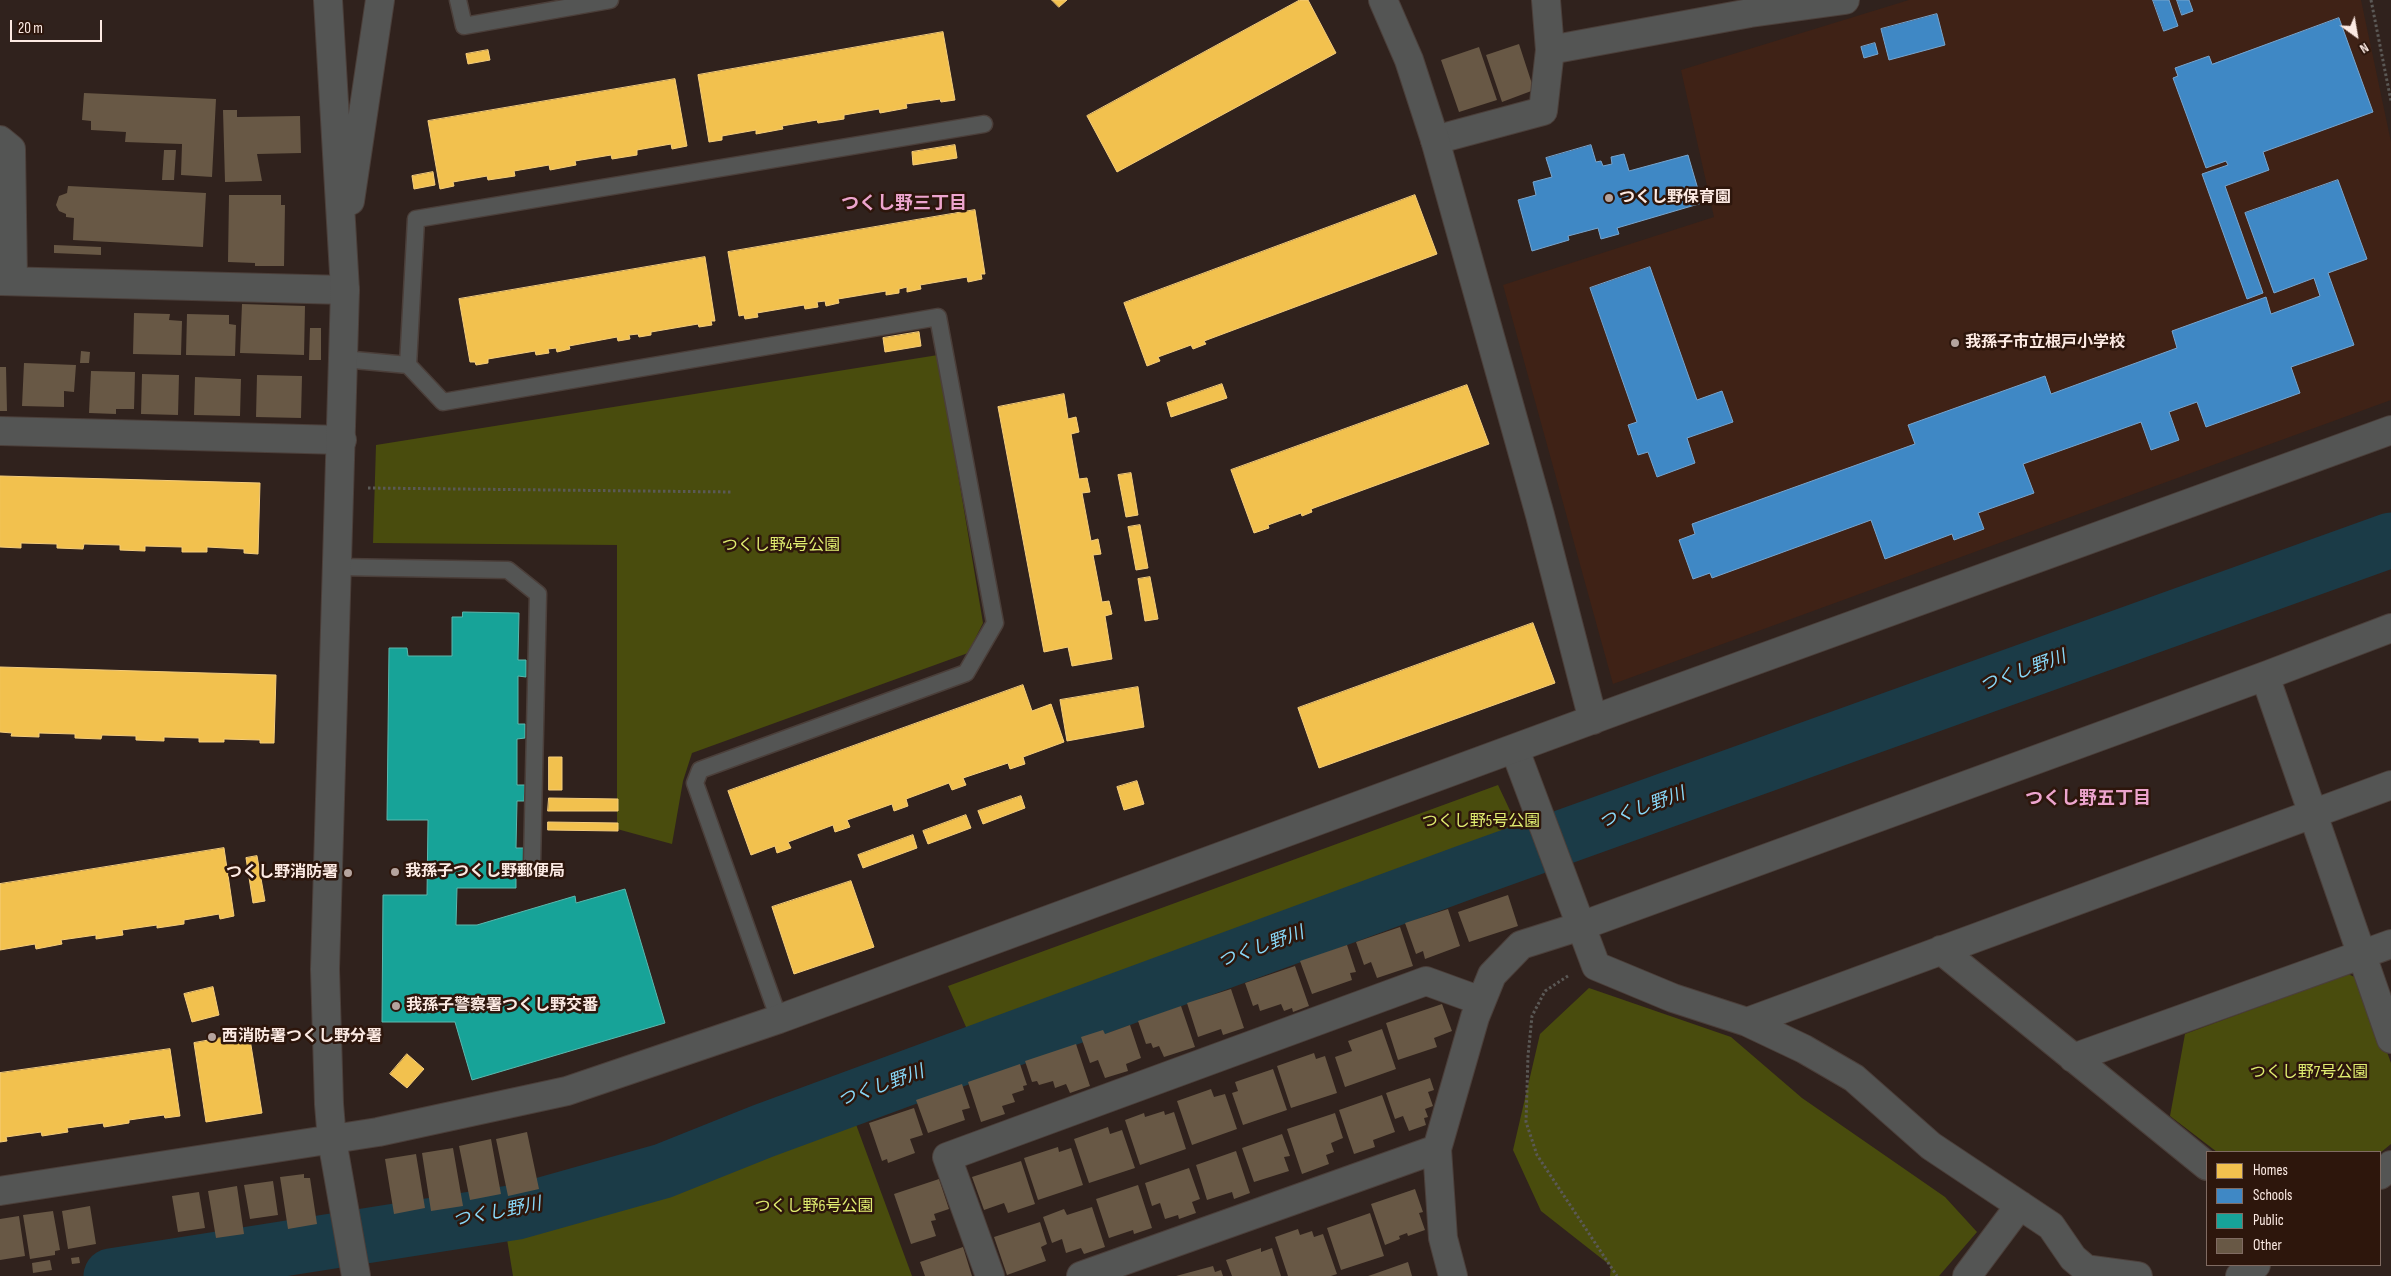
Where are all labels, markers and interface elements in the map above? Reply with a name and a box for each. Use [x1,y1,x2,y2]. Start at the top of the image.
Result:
scale bar [12,10,105,42]
north arrow [2331,10,2381,60]
text: 20 m [18,19,43,38]
text: N [2357,39,2372,57]
place label: つくし野保育園 [1619,188,1731,208]
marker: つくし野保育園 [1603,192,1615,204]
district label: つくし野三丁目 [841,193,967,215]
place label: 我孫子市立根戸小学校 [1965,333,2125,353]
marker: 我孫子市立根戸小学校 [1949,337,1961,349]
park label: つくし野4号公園 [722,536,840,556]
water label: つくし野川 [1977,646,2069,698]
water label: つくし野川 [1596,783,1688,835]
district label: つくし野五丁目 [2025,788,2151,810]
park label: つくし野5号公園 [1422,812,1540,832]
place label: 我孫子つくし野郵便局 [405,862,565,882]
place label: つくし野消防署 [226,863,338,883]
marker: 我孫子つくし野郵便局 [389,866,401,878]
marker: つくし野消防署 [342,867,354,879]
water label: つくし野川 [1215,922,1307,974]
place label: 我孫子警察署つくし野交番 [406,996,598,1016]
marker: 我孫子警察署つくし野交番 [390,1000,402,1012]
place label: 西消防署つくし野分署 [222,1027,382,1047]
marker: 西消防署つくし野分署 [206,1031,218,1043]
water label: つくし野川 [835,1061,927,1113]
park label: つくし野7号公園 [2250,1063,2368,1083]
legend [2206,1151,2381,1266]
text: Homes [2253,1161,2288,1180]
text: Schools [2253,1186,2292,1205]
water label: つくし野川 [451,1194,543,1232]
park label: つくし野6号公園 [754,1197,874,1217]
text: Public [2253,1211,2284,1230]
text: Other [2253,1236,2282,1255]

